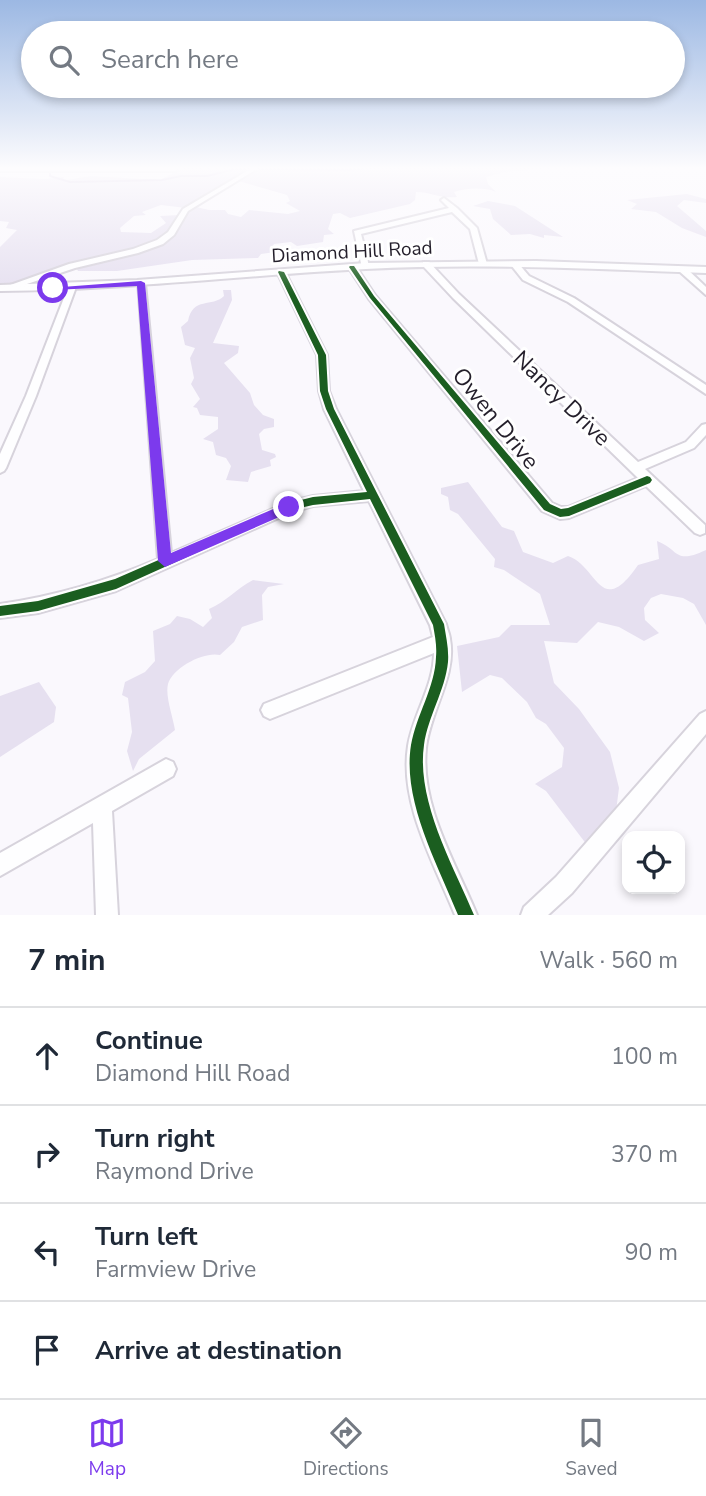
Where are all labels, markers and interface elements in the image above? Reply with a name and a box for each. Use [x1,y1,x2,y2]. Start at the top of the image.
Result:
search box [21,21,685,98]
icon: search [45,41,83,79]
text: Search here [101,42,239,77]
street label: Diamond Hill Road [271,235,433,269]
route start [37,272,68,303]
street label: Nancy Drive [506,344,617,453]
street label: Owen Drive [445,361,546,476]
route end [273,491,304,522]
map controls [622,831,685,894]
button: locate [622,831,685,894]
text: 7 min [28,940,106,981]
text: Walk · 560 m [539,945,678,976]
text: Continue [95,1023,203,1058]
icon: ahead [28,1037,66,1075]
text: 100 m [611,1041,678,1072]
text: Diamond Hill Road [95,1058,290,1089]
text: Turn right [95,1121,214,1156]
icon: right [28,1135,66,1173]
text: 370 m [611,1139,678,1170]
text: Raymond Drive [95,1156,254,1187]
text: Turn left [95,1219,198,1254]
icon: left [28,1233,66,1271]
text: 90 m [625,1237,678,1268]
text: Farmview Drive [95,1254,256,1285]
icon: arrive [28,1331,66,1369]
text: Arrive at destination [95,1333,342,1368]
tab: Map [88,1414,126,1482]
tab: Directions [303,1414,389,1482]
tab: Saved [565,1414,618,1482]

